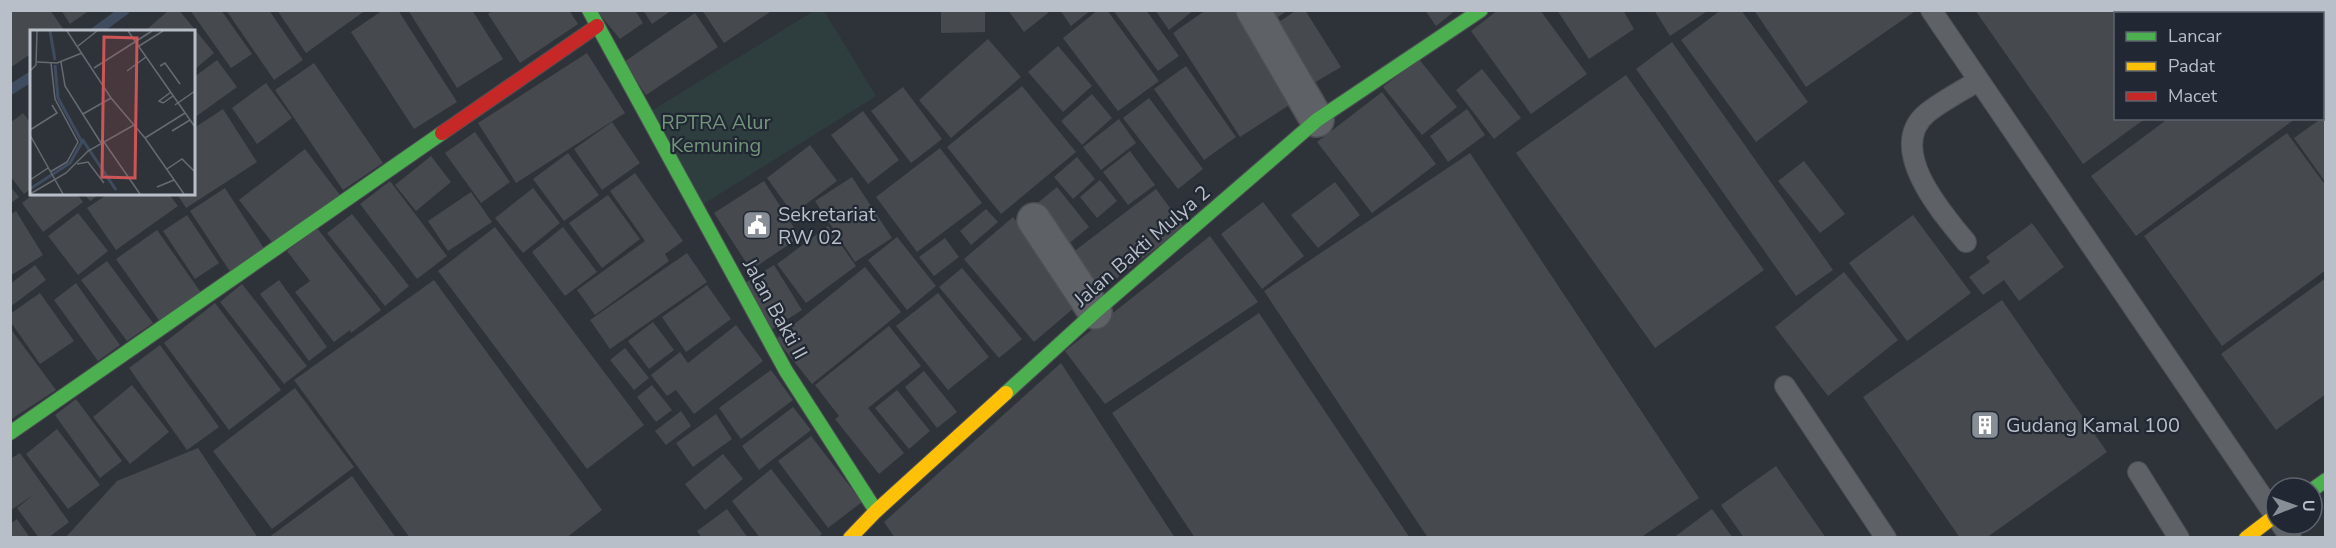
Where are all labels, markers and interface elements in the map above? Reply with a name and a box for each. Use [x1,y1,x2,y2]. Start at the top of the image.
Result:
legend [2114,12,2324,120]
text: Lancar [2168,24,2222,48]
inset map [30,30,195,195]
text: Padat [2168,54,2216,78]
text: Macet [2168,84,2218,108]
park label: RPTRA Alur Kemuning [661,109,771,159]
street label: Jalan Bakti Mulya 2 [1067,179,1216,313]
place label: Sekretariat RW 02 [778,201,877,251]
public building icon: Sekretariat RW 02 [741,209,773,241]
street label: Jalan Bakti II [736,253,814,364]
building icon: Gudang Kamal 100 [1969,409,2001,441]
place label: Gudang Kamal 100 [2006,412,2180,439]
north arrow [2264,476,2324,536]
text: U [2297,500,2319,512]

